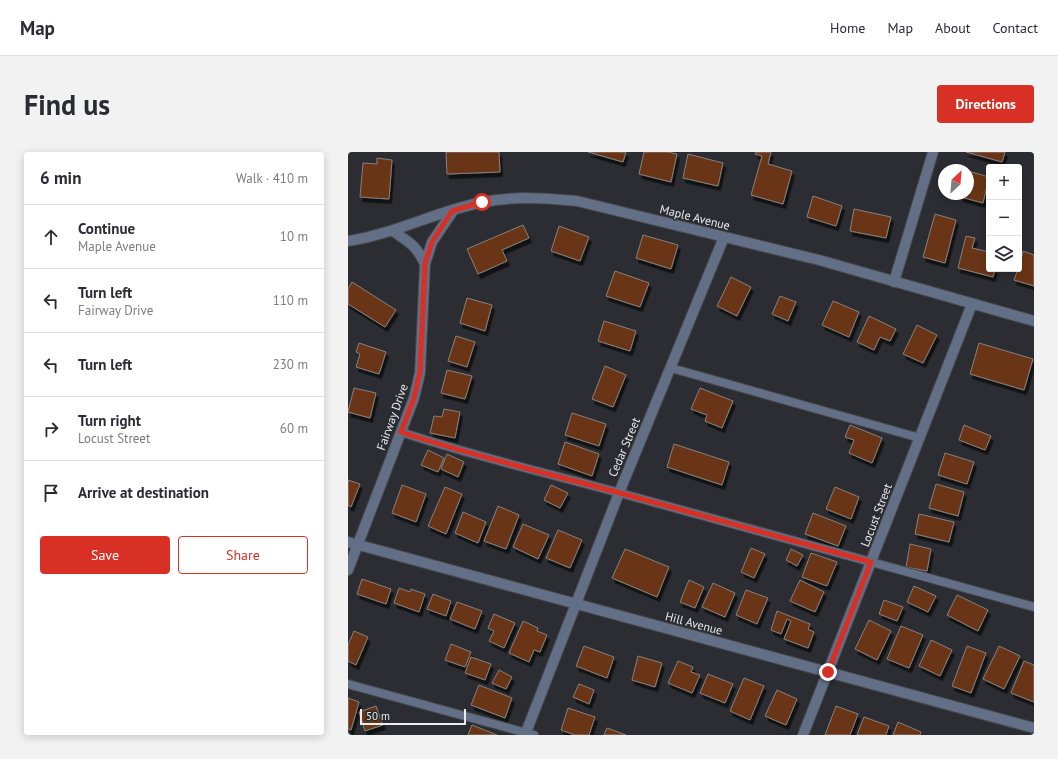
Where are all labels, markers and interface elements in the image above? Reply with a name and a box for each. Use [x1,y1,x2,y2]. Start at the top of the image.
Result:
text: Map [20,16,55,40]
text: Home [830,19,865,37]
text: Map [887,19,913,37]
text: About [935,19,971,37]
text: Contact [993,19,1038,37]
button: Directions [937,85,1034,123]
text: Find us [24,86,110,123]
north arrow [938,164,974,200]
map controls [986,164,1022,272]
button: + [986,164,1022,200]
text: 6 min [40,167,81,189]
text: Walk · 410 m [236,170,308,187]
route start [473,193,491,211]
button: − [986,200,1022,236]
street label: Maple Avenue [658,201,732,233]
text: Continue [78,219,135,238]
icon: ahead [40,226,62,248]
text: 10 m [280,228,308,245]
button: layers [986,236,1022,272]
text: Maple Avenue [78,238,156,255]
text: Turn left [78,283,132,302]
icon: left [40,290,62,312]
text: 110 m [273,292,308,309]
text: Fairway Drive [78,302,153,319]
icon: left [40,354,62,376]
text: Turn left [78,355,132,374]
text: 230 m [273,356,308,373]
street label: Fairway Drive [373,382,411,452]
text: Turn right [78,411,141,430]
street label: Cedar Street [605,415,643,479]
icon: right [40,418,62,440]
text: 60 m [280,420,308,437]
text: Locust Street [78,430,150,447]
street label: Locust Street [857,481,895,549]
icon: arrive [40,482,62,504]
text: Arrive at destination [78,483,209,502]
button: Save [40,536,170,574]
button: Share [178,536,308,574]
street label: Hill Avenue [664,608,724,638]
route end [819,663,837,681]
scale bar [360,707,466,726]
text: 50 m [366,709,390,723]

